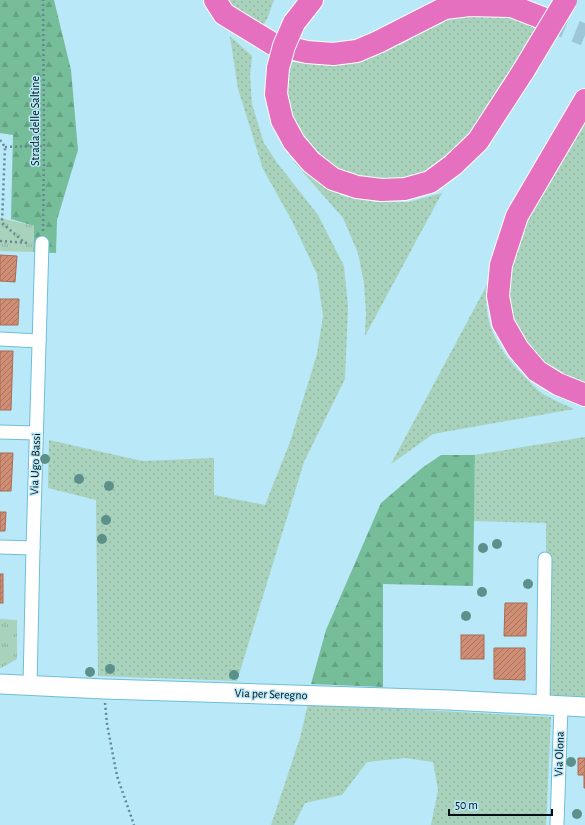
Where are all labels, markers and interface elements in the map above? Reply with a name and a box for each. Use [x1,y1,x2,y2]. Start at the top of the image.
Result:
street label: Strada delle Saltine [29,76,41,166]
street label: Via Ugo Bassi [28,433,42,495]
street label: Via per Seregno [234,687,308,701]
street label: Via Olona [552,731,566,777]
scale bar [449,791,552,817]
text: 50 m [455,799,478,811]

